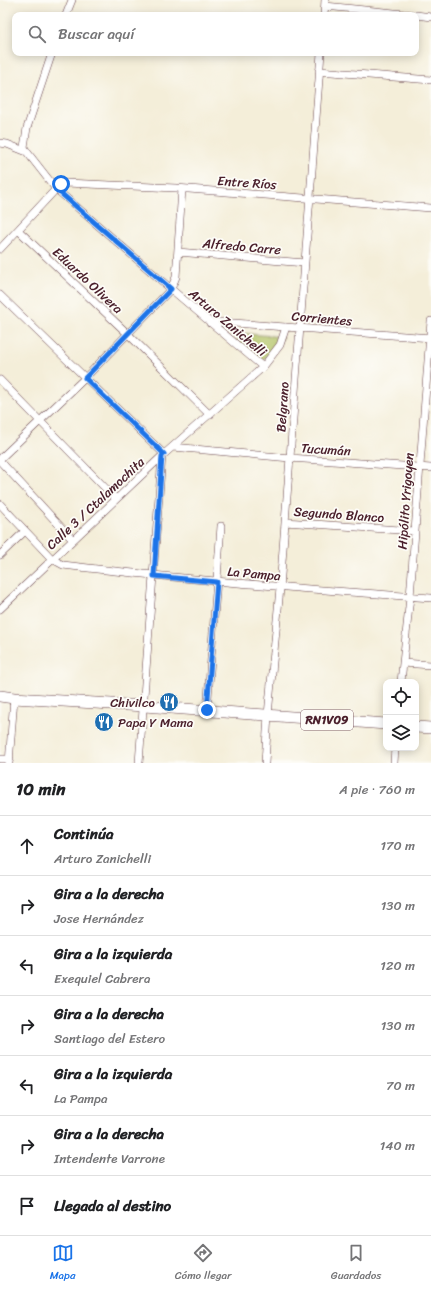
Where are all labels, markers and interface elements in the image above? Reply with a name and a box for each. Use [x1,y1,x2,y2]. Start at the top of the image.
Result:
search box [12,12,419,56]
text: Buscar aquí [58,21,135,47]
icon: search [26,23,48,45]
street label: Entre Ríos [217,169,278,196]
route start [52,175,70,193]
street label: Alfredo Carre [201,232,282,261]
street label: Eduardo Olivera [47,241,129,320]
street label: Arturo Zanichelli [182,282,273,363]
street label: Corrientes [291,304,353,333]
street label: Belgrano [269,381,296,433]
street label: Tucumán [300,436,352,463]
street label: Calle 3 / Ctalamochita [41,451,150,555]
street label: Hipólito Yrigoyen [391,452,420,550]
street label: Segundo Blanco [293,500,385,529]
street label: La Pampa [226,560,282,587]
map controls [383,679,419,751]
button: locate [383,679,419,715]
place label: Chivilco [110,691,156,714]
restaurant icon: Chivilco [158,691,180,713]
route end [198,701,216,719]
road number: RN1V09 [301,710,353,730]
restaurant icon: Papa Y Mama [93,711,115,733]
place label: Papa Y Mama [118,711,194,734]
button: layers [383,715,419,751]
text: 10 min [16,774,65,804]
text: A pie · 760 m [339,778,415,801]
text: Continúa [54,821,113,847]
text: 170 m [380,834,415,857]
icon: ahead [16,835,38,857]
text: Arturo Zanichelli [54,847,151,870]
text: Gira a la derecha [54,881,164,907]
text: 130 m [381,894,415,917]
icon: right [16,895,38,917]
text: Jose Hernández [54,907,144,930]
text: Gira a la izquierda [54,941,172,967]
text: 120 m [380,954,415,977]
icon: left [16,955,38,977]
text: Exequiel Cabrera [54,967,150,990]
text: Gira a la derecha [54,1001,164,1027]
text: 130 m [381,1014,415,1037]
icon: right [16,1015,38,1037]
text: Santiago del Estero [54,1027,165,1050]
text: Gira a la izquierda [54,1061,172,1087]
text: 70 m [386,1074,415,1097]
icon: left [16,1075,38,1097]
text: La Pampa [54,1087,107,1110]
text: Gira a la derecha [54,1121,164,1147]
text: 140 m [380,1134,415,1157]
icon: right [16,1135,38,1157]
text: Intendente Varrone [54,1147,165,1170]
text: Llegada al destino [54,1193,171,1219]
icon: arrive [16,1195,38,1217]
tab: Mapa [50,1242,75,1285]
tab: Cómo llegar [175,1242,232,1285]
tab: Guardados [331,1242,381,1285]

